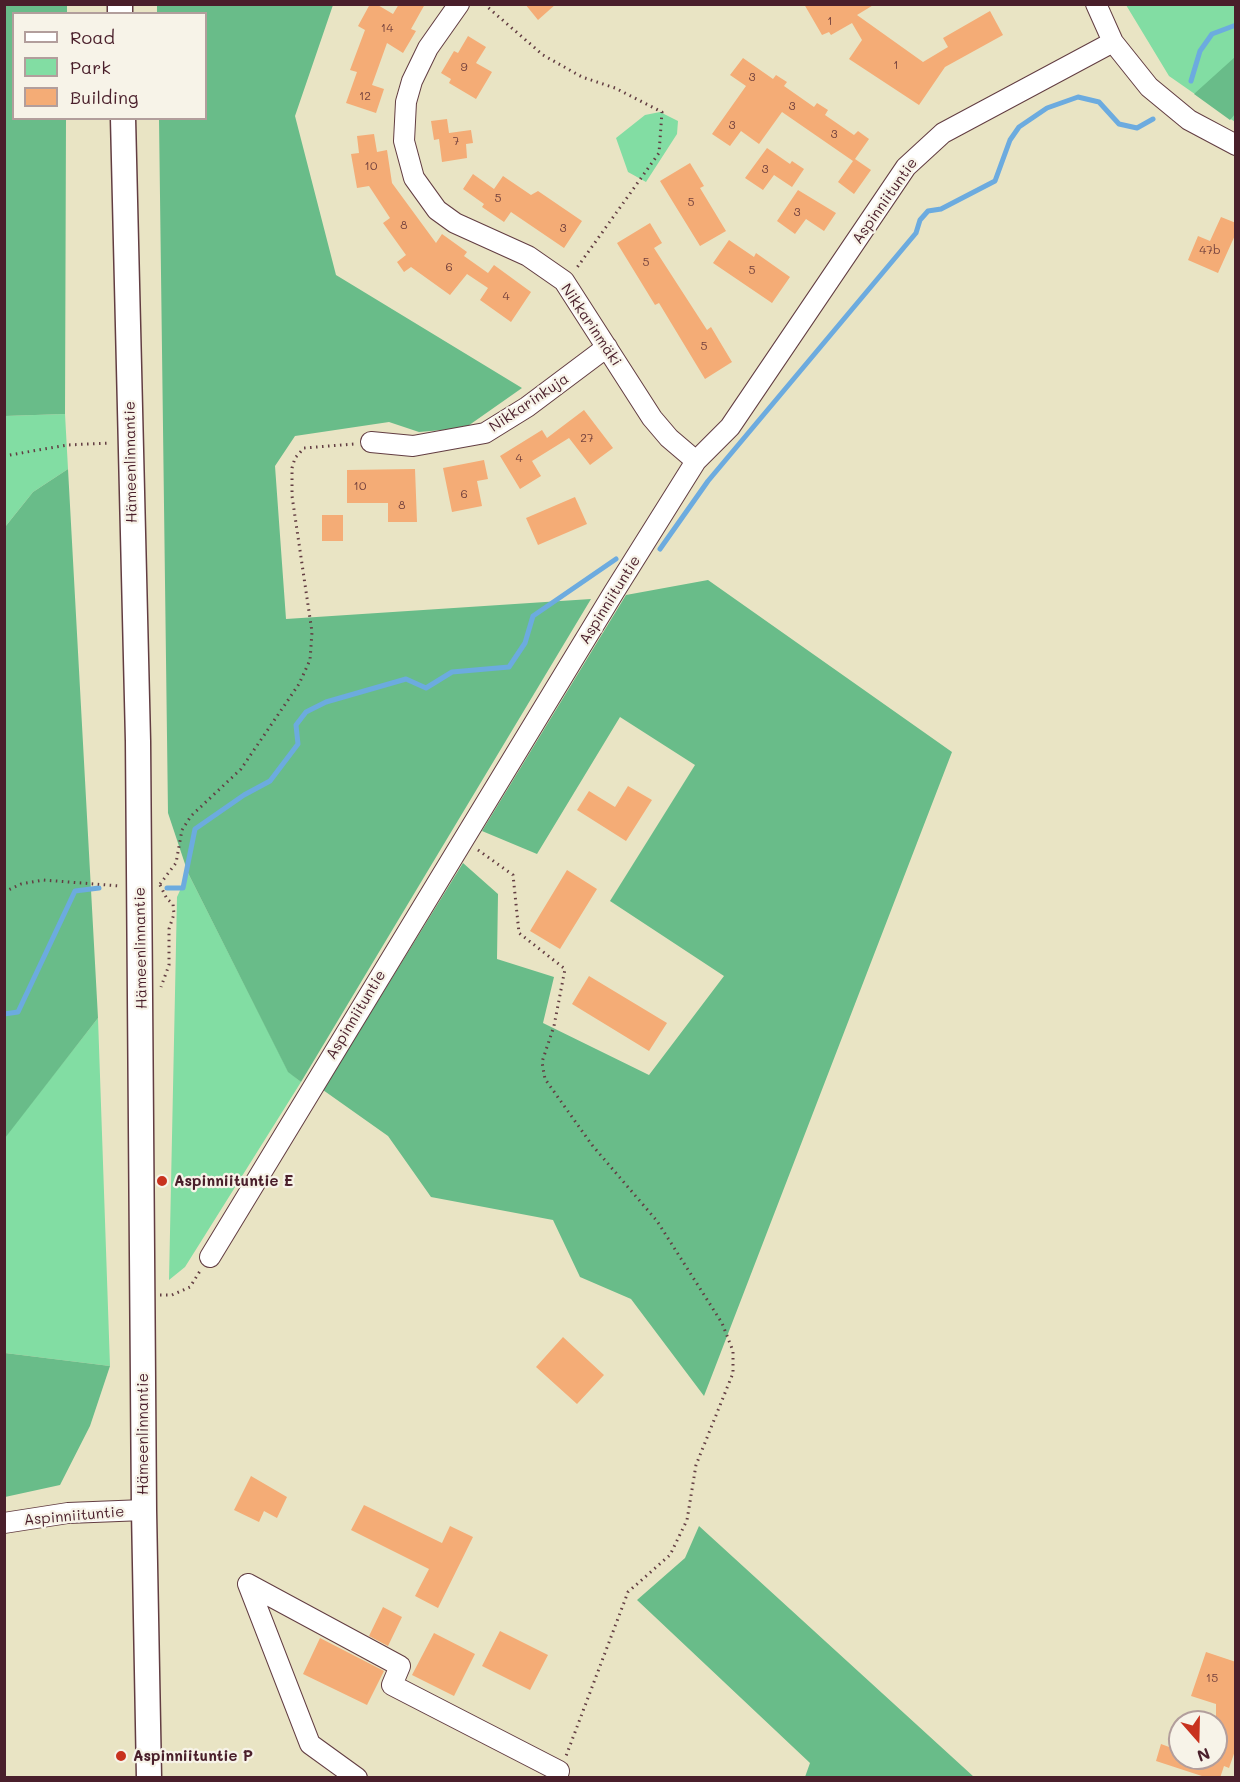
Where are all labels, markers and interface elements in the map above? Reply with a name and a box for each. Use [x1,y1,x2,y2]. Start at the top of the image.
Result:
legend [12,12,207,120]
house number: 1 [827,14,833,28]
house number: 14 [381,21,393,35]
text: Road [70,25,115,49]
text: Park [70,55,111,79]
house number: 1 [893,58,899,72]
house number: 9 [460,60,468,74]
house number: 3 [748,70,756,84]
text: Building [70,85,138,109]
house number: 12 [359,89,371,103]
house number: 3 [788,99,796,113]
house number: 3 [728,118,736,132]
house number: 3 [830,127,838,141]
house number: 7 [453,134,459,148]
street label: Aspinniituntie [849,155,921,247]
house number: 10 [365,159,377,173]
house number: 3 [761,162,769,176]
house number: 5 [495,191,501,205]
house number: 5 [688,195,694,209]
house number: 3 [793,205,801,219]
house number: 8 [400,218,408,232]
house number: 3 [559,221,567,235]
house number: 47b [1199,243,1221,257]
house number: 5 [643,255,649,269]
house number: 6 [445,260,453,274]
house number: 5 [749,263,755,277]
street label: Nikkarinmäki [557,280,625,370]
house number: 4 [502,289,510,303]
house number: 5 [701,339,707,353]
street label: Nikkarinkuja [486,370,572,436]
street label: Hämeenlinnantie [121,401,141,523]
house number: 27 [580,431,594,445]
house number: 4 [515,451,523,465]
house number: 10 [354,479,366,493]
house number: 6 [460,487,468,501]
house number: 8 [398,498,406,512]
street label: Aspinniituntie [576,552,644,648]
street label: Hämeenlinnantie [131,887,151,1009]
street label: Aspinniituntie [322,967,390,1063]
place label: Aspinniituntie E [174,1172,293,1190]
marker: Aspinniituntie E [155,1174,169,1188]
street label: Hämeenlinnantie [134,1373,152,1495]
street label: Aspinniituntie [23,1503,125,1529]
house number: 15 [1206,1671,1218,1685]
north arrow [1168,1710,1228,1770]
text: N [1194,1744,1213,1767]
place label: Aspinniituntie P [133,1747,253,1765]
marker: Aspinniituntie P [114,1749,128,1763]

